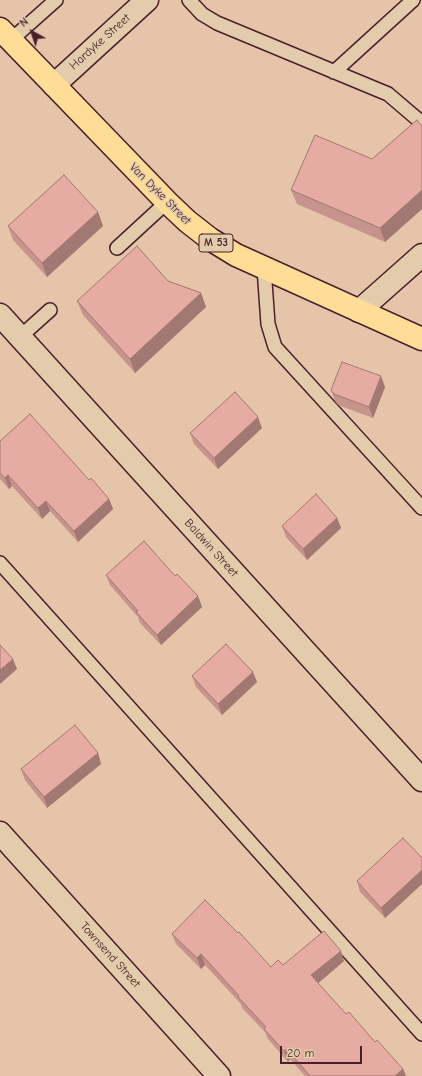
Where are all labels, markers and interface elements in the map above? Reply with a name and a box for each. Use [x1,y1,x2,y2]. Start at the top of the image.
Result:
street label: Hardyke Street [67,11,133,73]
north arrow [12,12,52,52]
text: N [17,15,31,30]
street label: Van Dyke Street [126,160,194,228]
road number: M 53 [199,234,233,252]
street label: Baldwin Street [181,516,241,580]
street label: Townsend Street [77,919,143,991]
scale bar [282,1038,364,1064]
text: 20 m [287,1046,315,1060]

